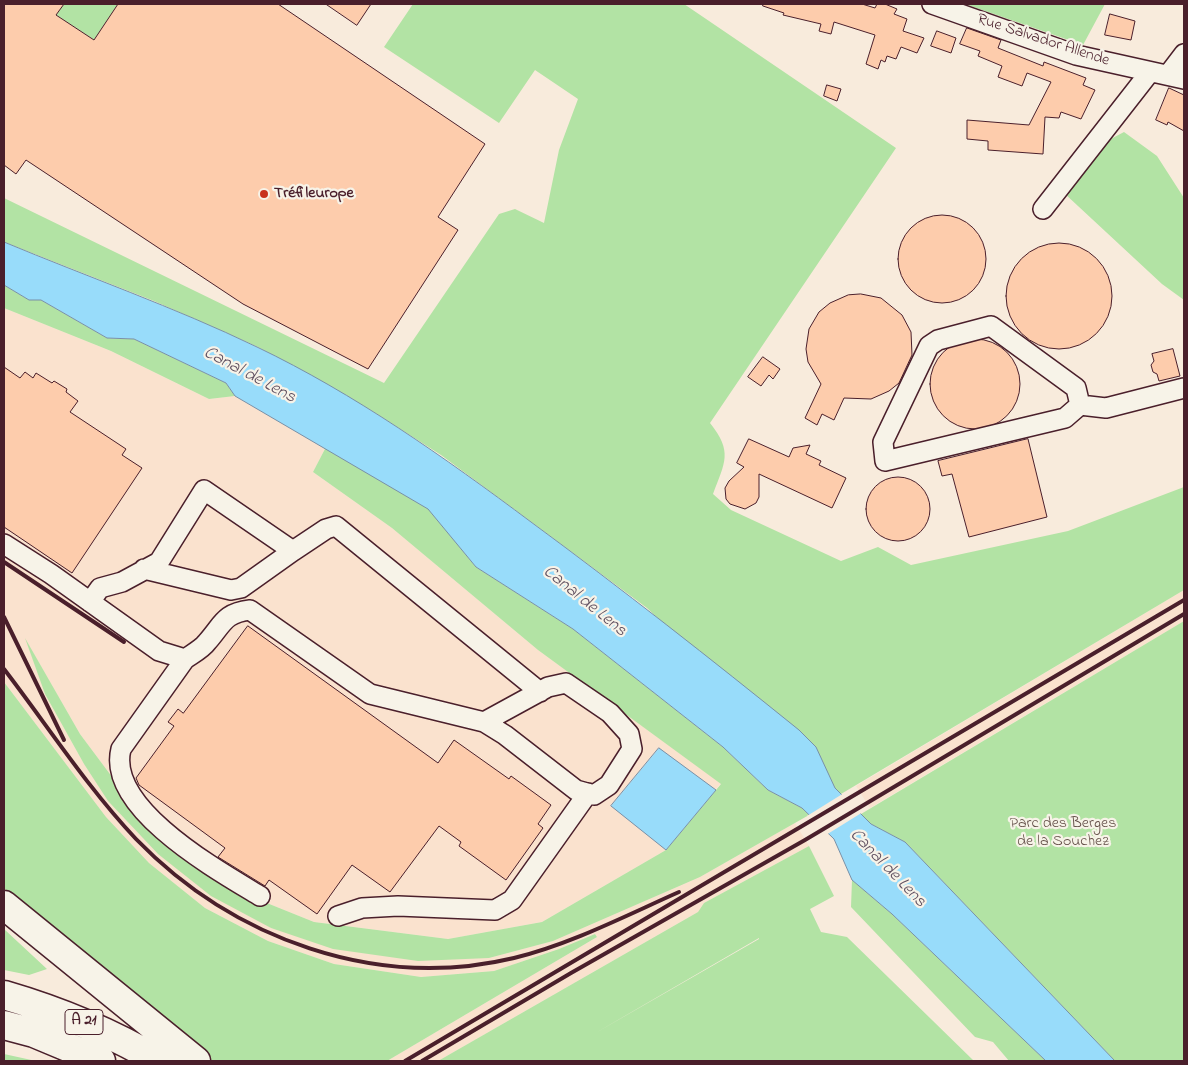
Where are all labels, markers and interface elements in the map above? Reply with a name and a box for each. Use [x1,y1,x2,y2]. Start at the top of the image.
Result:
street label: Rue Salvador Allende [974,11,1112,71]
place label: Tréfileurope [274,184,354,204]
marker: Tréfileurope [258,188,270,200]
water label: Canal de Lens [199,343,299,409]
water label: Canal de Lens [538,562,630,642]
park label: Parc des Berges de la Souchez [1010,814,1116,852]
water label: Canal de Lens [844,825,930,913]
road number: A 21 [65,1010,103,1034]

